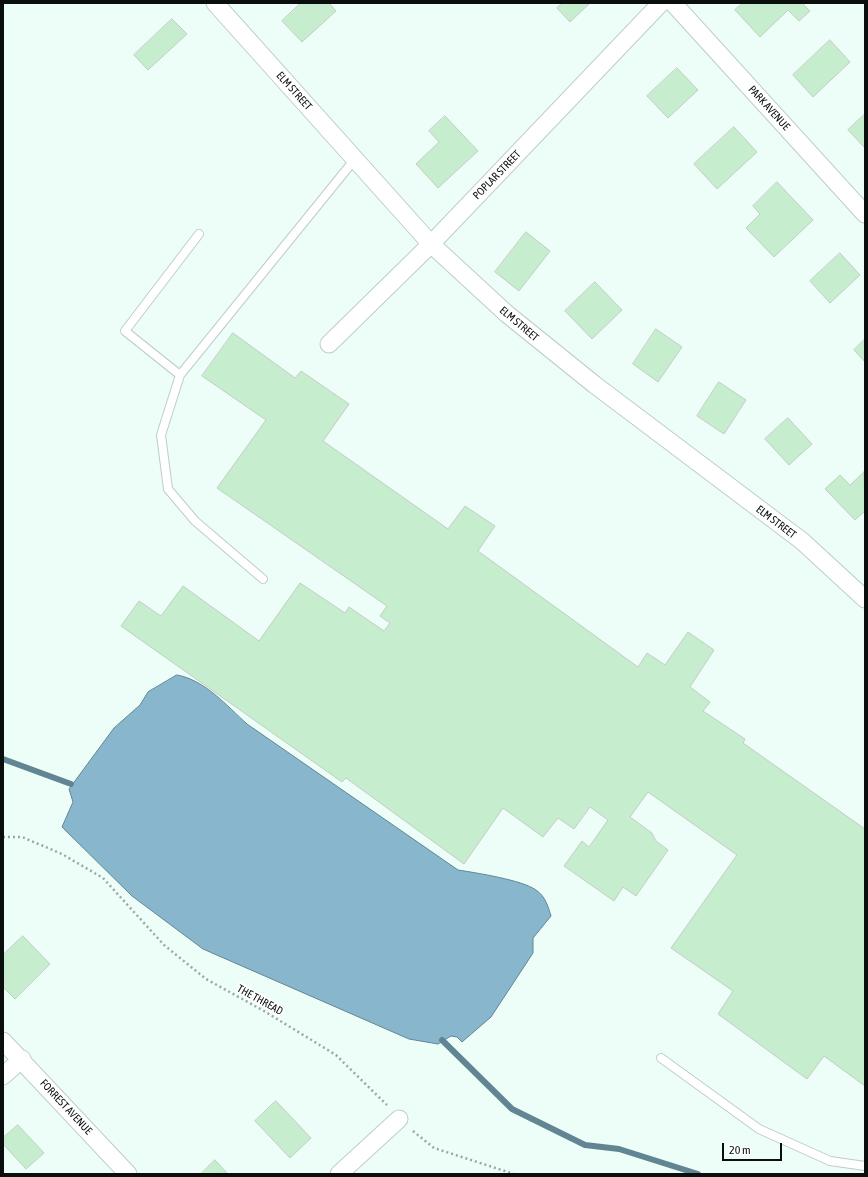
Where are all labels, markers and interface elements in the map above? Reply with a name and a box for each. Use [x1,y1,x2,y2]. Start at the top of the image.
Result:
street label: ELM STREET [273,69,315,113]
street label: PARK AVENUE [745,83,793,133]
street label: POPLAR STREET [470,148,524,202]
street label: ELM STREET [497,304,541,344]
street label: ELM STREET [753,503,799,541]
street label: THE THREAD [235,982,285,1018]
street label: FORREST AVENUE [37,1077,95,1137]
scale bar [724,1135,784,1161]
text: 20 m [729,1143,751,1157]

